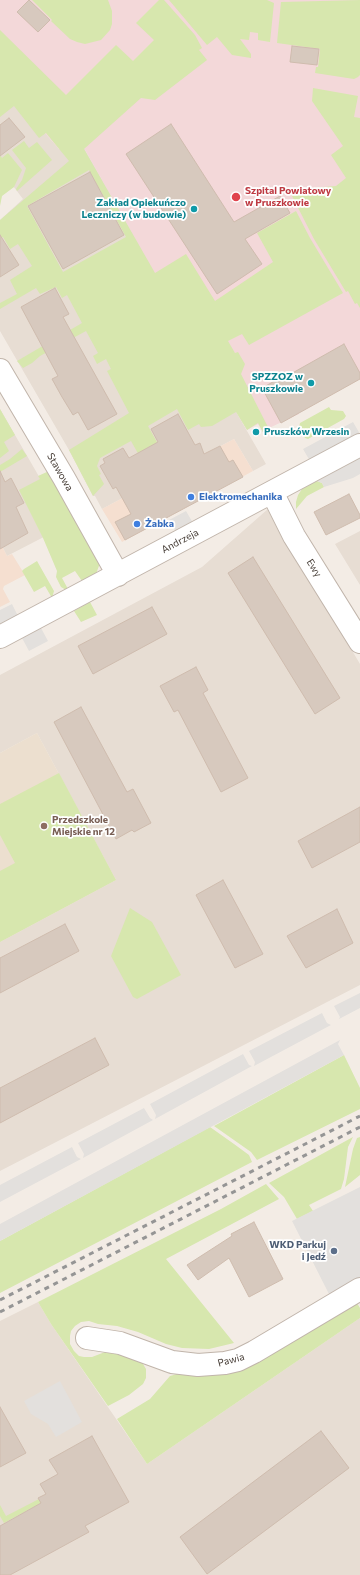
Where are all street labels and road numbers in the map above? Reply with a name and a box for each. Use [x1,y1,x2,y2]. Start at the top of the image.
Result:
street label: Stawowa [44,451,76,493]
street label: Andrzeja [159,526,201,556]
street label: Ewy [304,557,324,579]
street label: Pawia [216,1351,246,1369]

